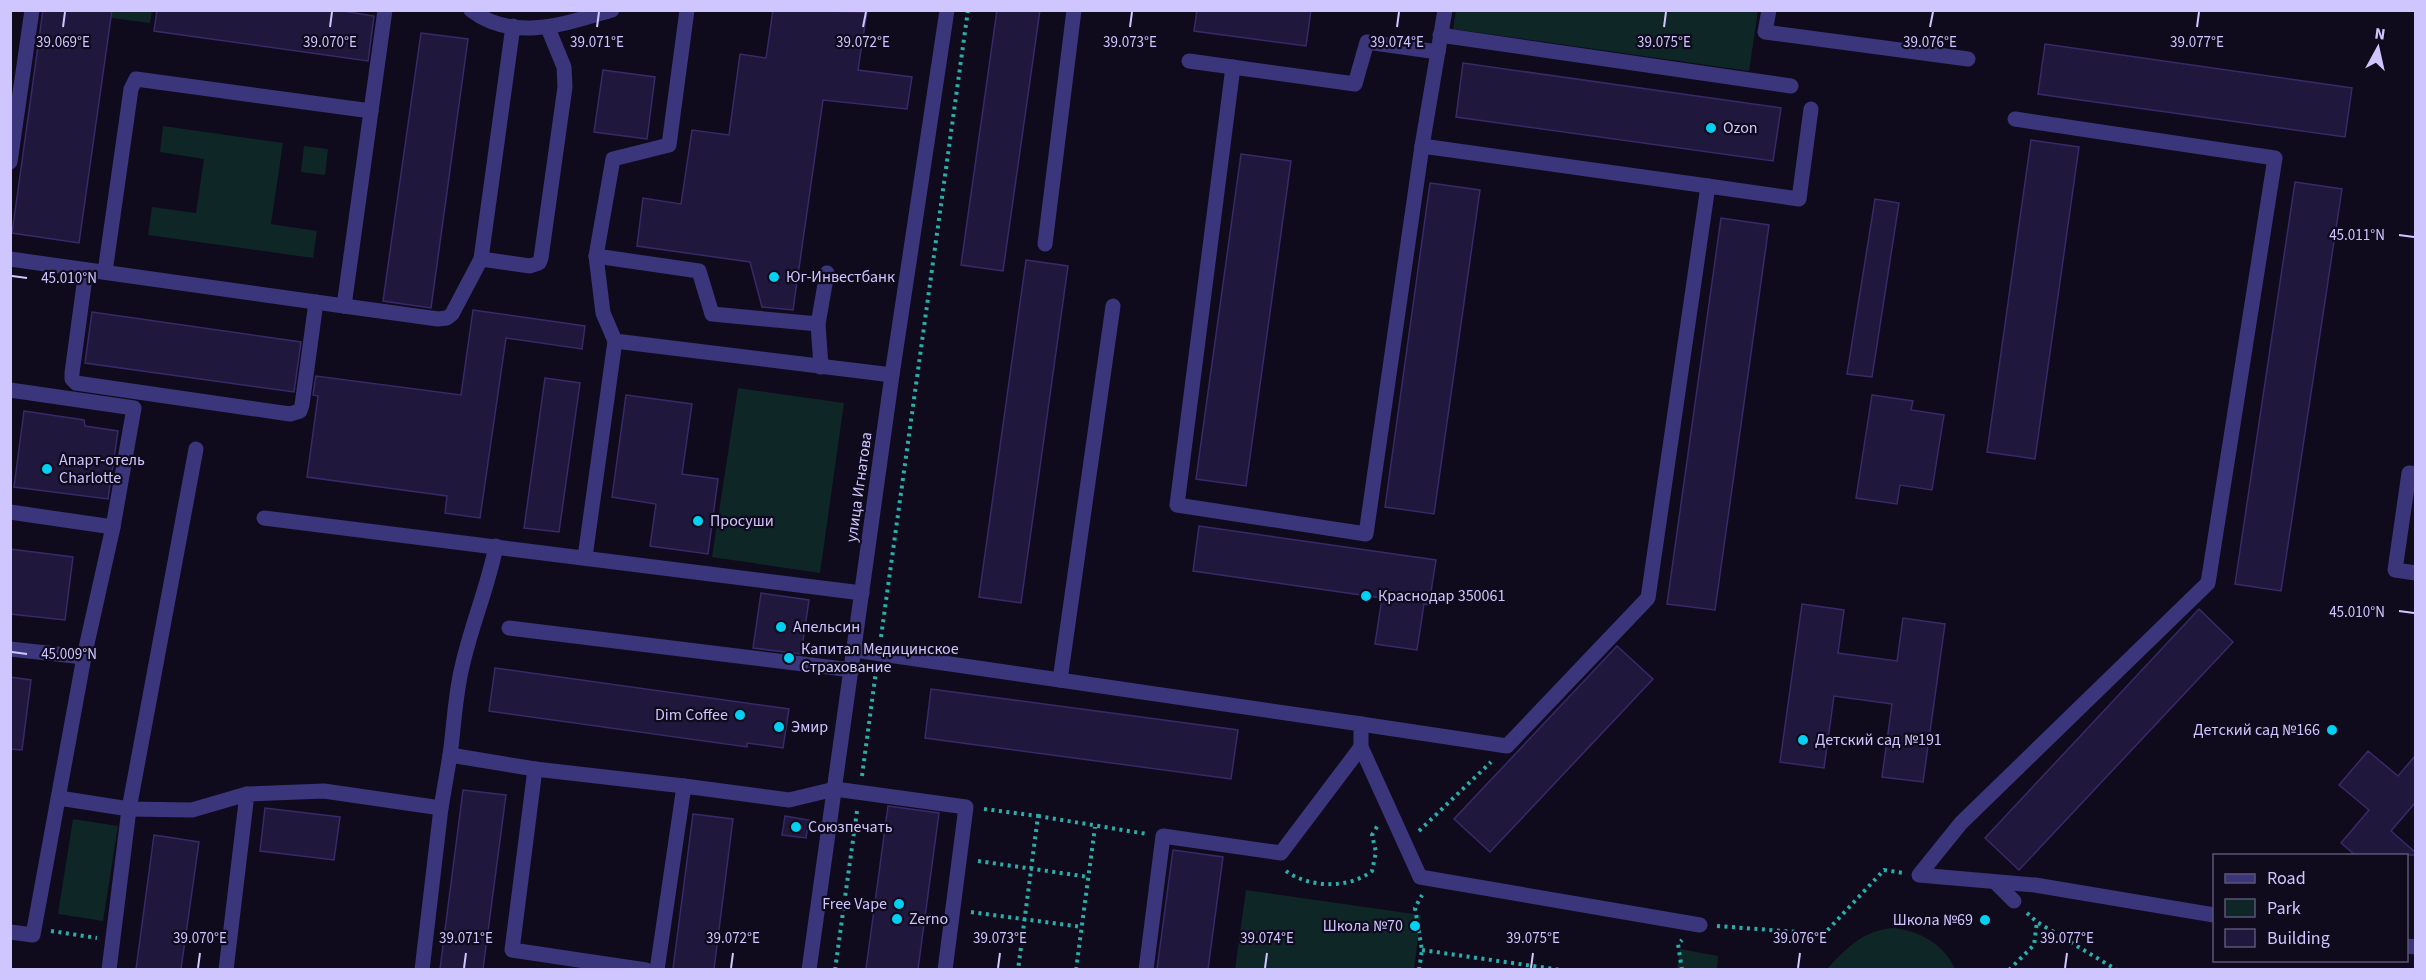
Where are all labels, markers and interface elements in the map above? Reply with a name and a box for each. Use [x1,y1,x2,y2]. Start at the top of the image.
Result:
north arrow [2348,18,2408,78]
text: N [2373,23,2387,46]
text: 39.069°E [36,32,90,53]
text: 39.070°E [303,32,357,53]
text: 39.071°E [570,32,624,53]
text: 39.072°E [836,32,890,53]
text: 39.073°E [1103,32,1157,53]
text: 39.074°E [1370,32,1424,53]
text: 39.075°E [1637,32,1691,53]
text: 39.076°E [1903,32,1957,53]
text: 39.077°E [2170,32,2224,53]
place label: Ozon [1723,117,1758,139]
marker: Ozon [1704,121,1718,135]
text: 45.011°N [2329,225,2385,246]
place label: Юг-Инвестбанк [786,266,895,288]
text: 45.010°N [41,268,97,289]
marker: Юг-Инвестбанк [767,270,781,284]
street label: улица Игнатова [840,430,878,544]
place label: Апарт-отель Charlotte [59,449,145,489]
marker: Апарт-отель Charlotte [40,462,54,476]
place label: Просуши [710,510,774,532]
marker: Просуши [691,514,705,528]
place label: Краснодар 350061 [1378,585,1505,607]
marker: Краснодар 350061 [1359,589,1373,603]
text: 45.010°N [2329,602,2385,623]
place label: Апельсин [793,616,860,638]
marker: Апельсин [774,620,788,634]
place label: Капитал Медицинское Страхование [801,638,959,678]
text: 45.009°N [41,644,97,665]
marker: Капитал Медицинское Страхование [782,651,796,665]
place label: Dim Coffee [655,704,728,726]
marker: Dim Coffee [733,708,747,722]
place label: Эмир [791,716,828,738]
place label: Детский сад №166 [2193,719,2320,741]
marker: Эмир [772,720,786,734]
marker: Детский сад №166 [2325,723,2339,737]
place label: Детский сад №191 [1815,729,1942,751]
marker: Детский сад №191 [1796,733,1810,747]
place label: Союзпечать [808,816,893,838]
marker: Союзпечать [789,820,803,834]
legend [2213,854,2408,962]
text: Road [2267,866,2306,891]
place label: Free Vape [822,893,887,915]
text: Park [2267,896,2301,921]
marker: Free Vape [892,897,906,911]
place label: Zerno [909,908,948,930]
place label: Школа №69 [1893,909,1973,931]
marker: Zerno [890,912,904,926]
marker: Школа №69 [1978,913,1992,927]
place label: Школа №70 [1323,915,1403,937]
marker: Школа №70 [1408,919,1422,933]
text: Building [2267,926,2330,951]
text: 39.070°E [173,928,227,949]
text: 39.071°E [439,928,493,949]
text: 39.072°E [706,928,760,949]
text: 39.073°E [973,928,1027,949]
text: 39.074°E [1240,928,1294,949]
text: 39.075°E [1506,928,1560,949]
text: 39.076°E [1773,928,1827,949]
text: 39.077°E [2040,928,2094,949]

